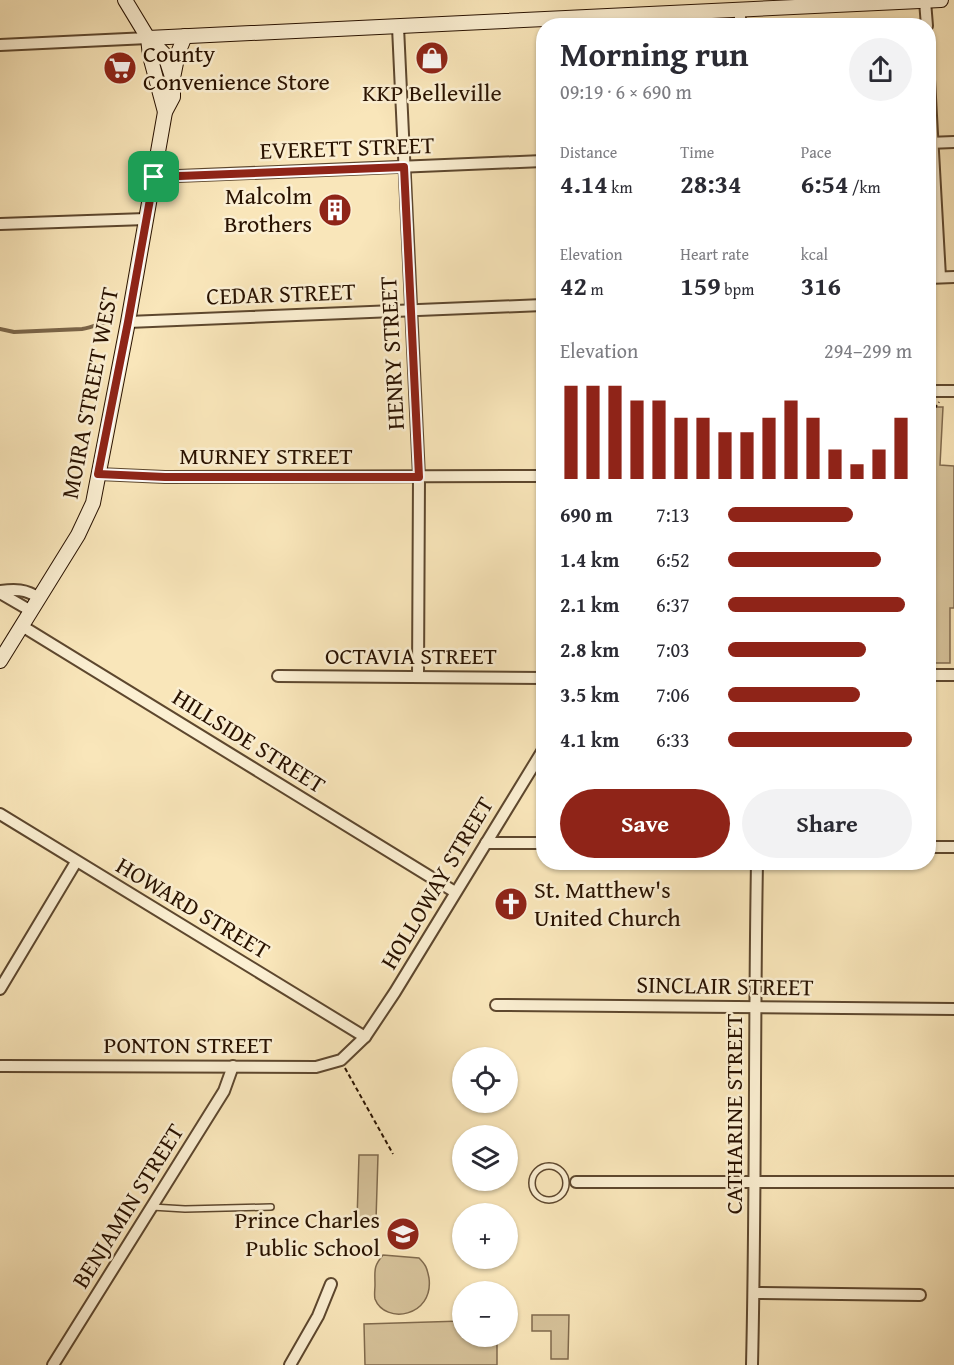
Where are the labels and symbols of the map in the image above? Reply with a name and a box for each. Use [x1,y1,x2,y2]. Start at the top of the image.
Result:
place label: County Convenience Store [143,36,330,99]
shop icon: KKP Belleville [414,40,450,76]
supermarket icon: County Convenience Store [102,50,138,86]
place label: KKP Belleville [362,75,502,110]
street label: EVERETT STREET [259,127,435,168]
pin [128,151,179,202]
place label: Malcolm Brothers [224,178,312,241]
building icon: Malcolm Brothers [317,192,353,228]
street label: CEDAR STREET [206,273,356,314]
street label: HENRY STREET [370,275,413,431]
street label: MOIRA STREET WEST [52,284,127,502]
street label: MURNEY STREET [179,438,353,473]
street label: OCTAVIA STREET [325,638,497,673]
street label: HILLSIDE STREET [166,679,333,802]
street label: HOLLOWAY STREET [371,790,502,976]
street label: HOWARD STREET [110,848,277,967]
place label: St. Matthew's United Church [534,872,681,935]
church icon: St. Matthew's United Church [493,886,529,922]
street label: SINCLAIR STREET [636,966,814,1005]
street label: CATHARINE STREET [716,1014,751,1214]
street label: PONTON STREET [104,1027,272,1062]
street label: BENJAMIN STREET [63,1117,192,1295]
place label: Prince Charles Public School [235,1202,380,1265]
school or university icon: Prince Charles Public School [385,1216,421,1252]

